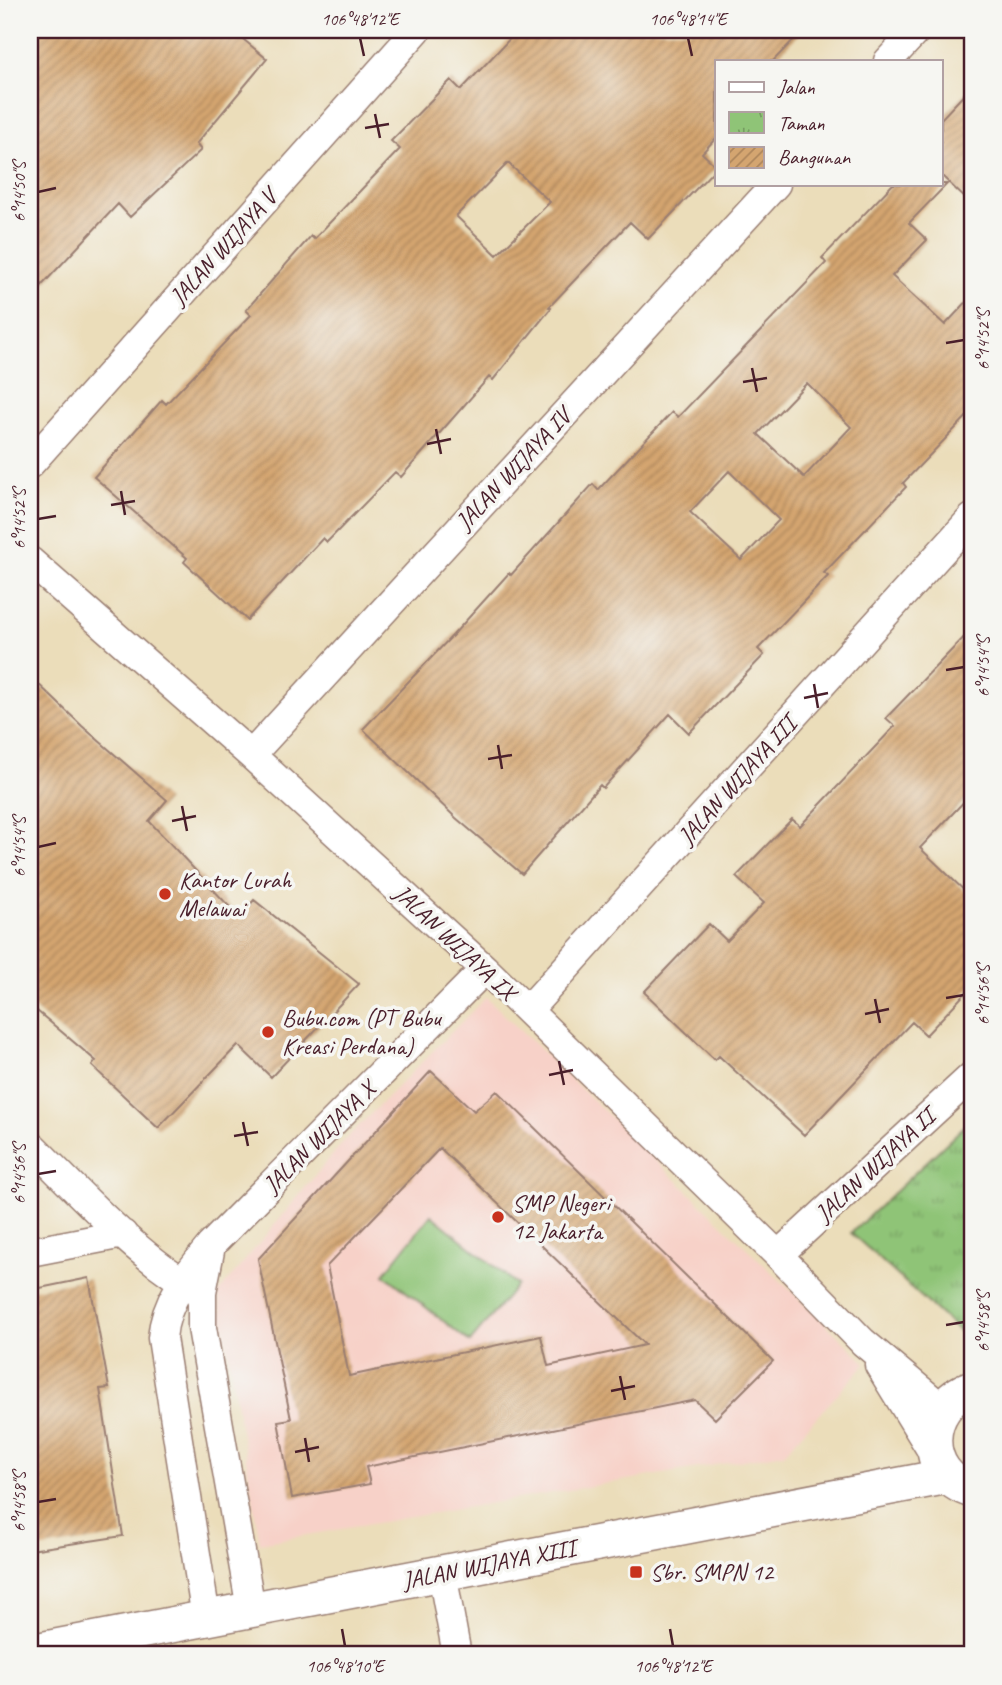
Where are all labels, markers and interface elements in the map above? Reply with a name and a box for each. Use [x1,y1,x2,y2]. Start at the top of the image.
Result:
text: 106°48'12"E [321,8,401,30]
text: 106°48'14"E [649,8,729,30]
legend [715,60,942,186]
text: Jalan [777,74,815,100]
text: Taman [778,110,825,136]
text: Bangunan [778,144,851,170]
text: 6°14'50"S [8,158,30,222]
street label: JALAN WIJAYA V [163,180,286,312]
text: 6°14'52"S [972,306,994,370]
street label: JALAN WIJAYA IV [448,399,580,537]
text: 6°14'52"S [8,485,30,549]
text: 6°14'54"S [972,633,994,697]
street label: JALAN WIJAYA III [671,705,806,851]
text: 6°14'54"S [8,813,30,877]
place label: Kantor Lurah Melawai [179,865,292,923]
street label: JALAN WIJAYA IX [387,877,525,1008]
marker: Kantor Lurah Melawai [157,886,173,902]
text: 6°14'56"S [972,961,994,1025]
place label: Bubu.com (PT Bubu Kreasi Perdana) [282,1003,443,1061]
marker: Bubu.com (PT Bubu Kreasi Perdana) [260,1024,276,1040]
street label: JALAN WIJAYA X [256,1072,384,1200]
street label: JALAN WIJAYA II [808,1098,945,1229]
text: 6°14'56"S [8,1140,30,1204]
place label: SMP Negeri 12 Jakarta [512,1188,613,1246]
marker: SMP Negeri 12 Jakarta [490,1209,506,1225]
text: 6°14'58"S [972,1288,994,1352]
text: 6°14'58"S [8,1468,30,1532]
street label: JALAN WIJAYA XIII [399,1531,583,1596]
place label: Sbr. SMPN 12 [650,1557,775,1587]
marker: Sbr. SMPN 12 [628,1564,644,1580]
text: 106°48'10"E [306,1655,386,1677]
text: 106°48'12"E [634,1655,714,1677]

